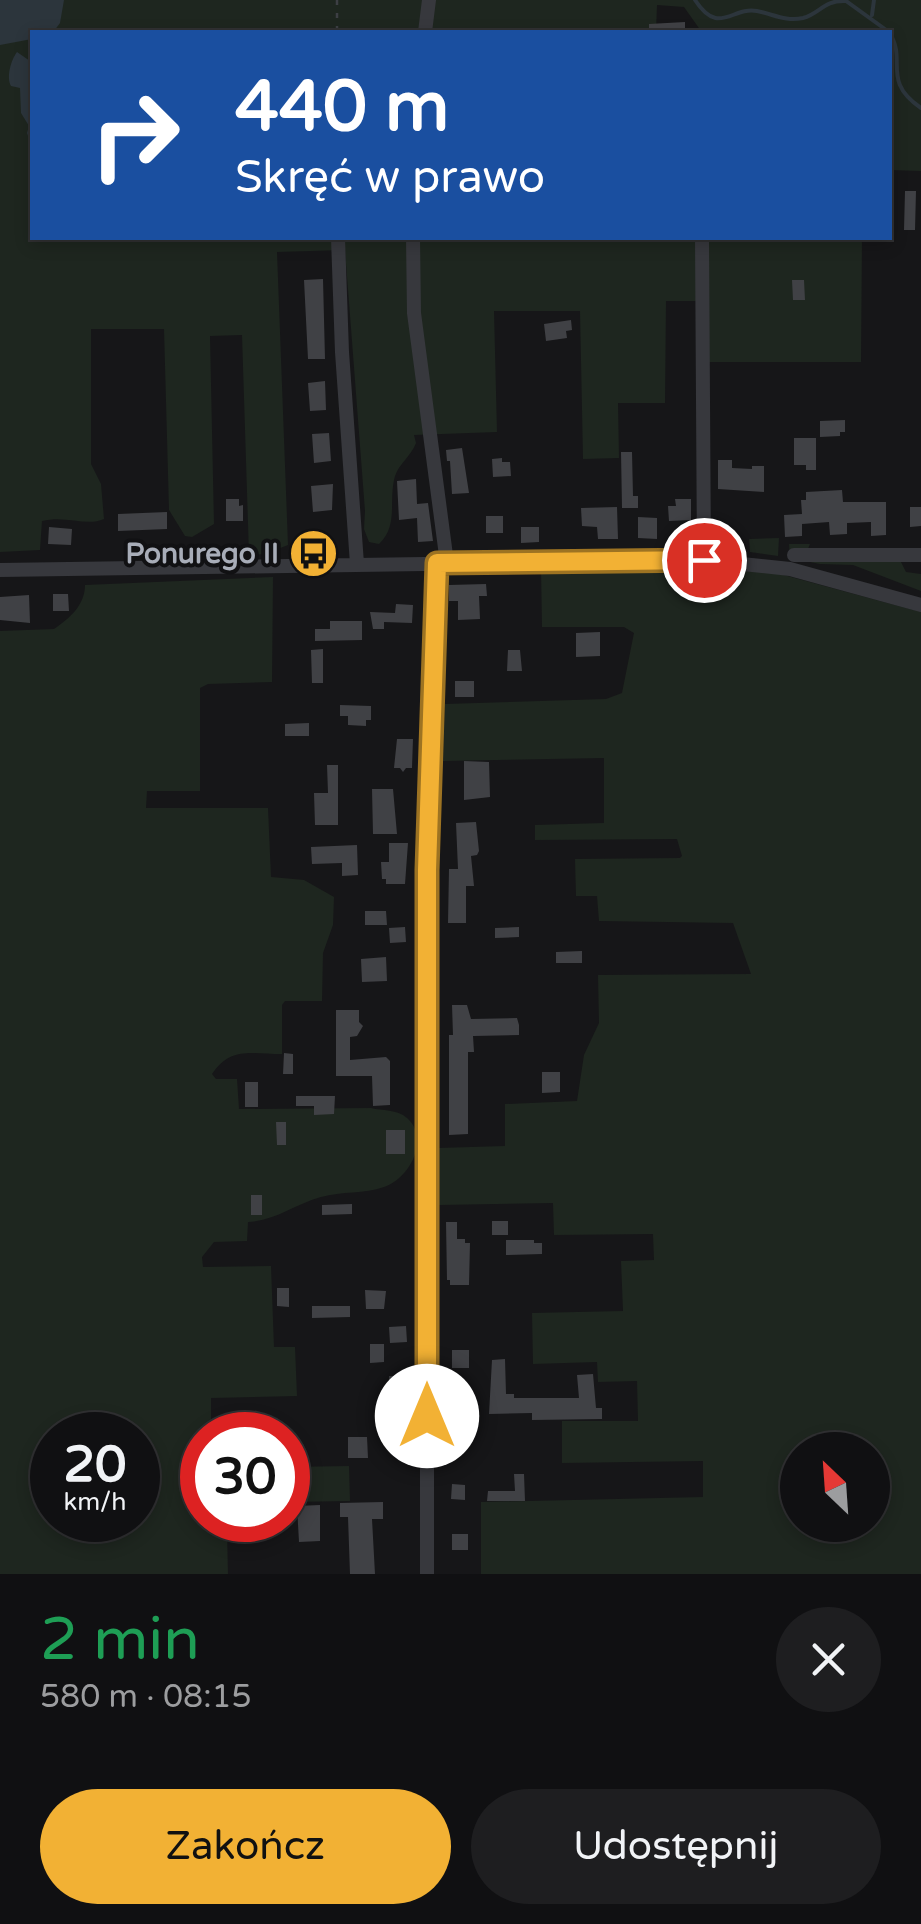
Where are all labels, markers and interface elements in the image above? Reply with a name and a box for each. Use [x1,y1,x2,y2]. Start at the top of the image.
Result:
text: 440 m [235,66,449,150]
icon: right [70,70,200,200]
text: Skręć w prawo [235,151,545,205]
pin [662,518,747,603]
bus stop icon: Ponurego II [288,527,340,579]
icon: arrive [677,533,732,588]
place label: Ponurego II [125,537,279,571]
position arrow [375,1364,479,1468]
speed limit sign: 30 [180,1412,310,1542]
north arrow [780,1432,890,1542]
map controls [780,1432,890,1542]
text: 20 [64,1435,126,1495]
text: km/h [64,1487,126,1517]
text: 2 min [40,1604,200,1676]
button: close [776,1607,881,1712]
text: 580 m · 08:15 [40,1678,252,1716]
button: Zakończ [40,1789,451,1904]
button: Udostępnij [471,1789,881,1904]

